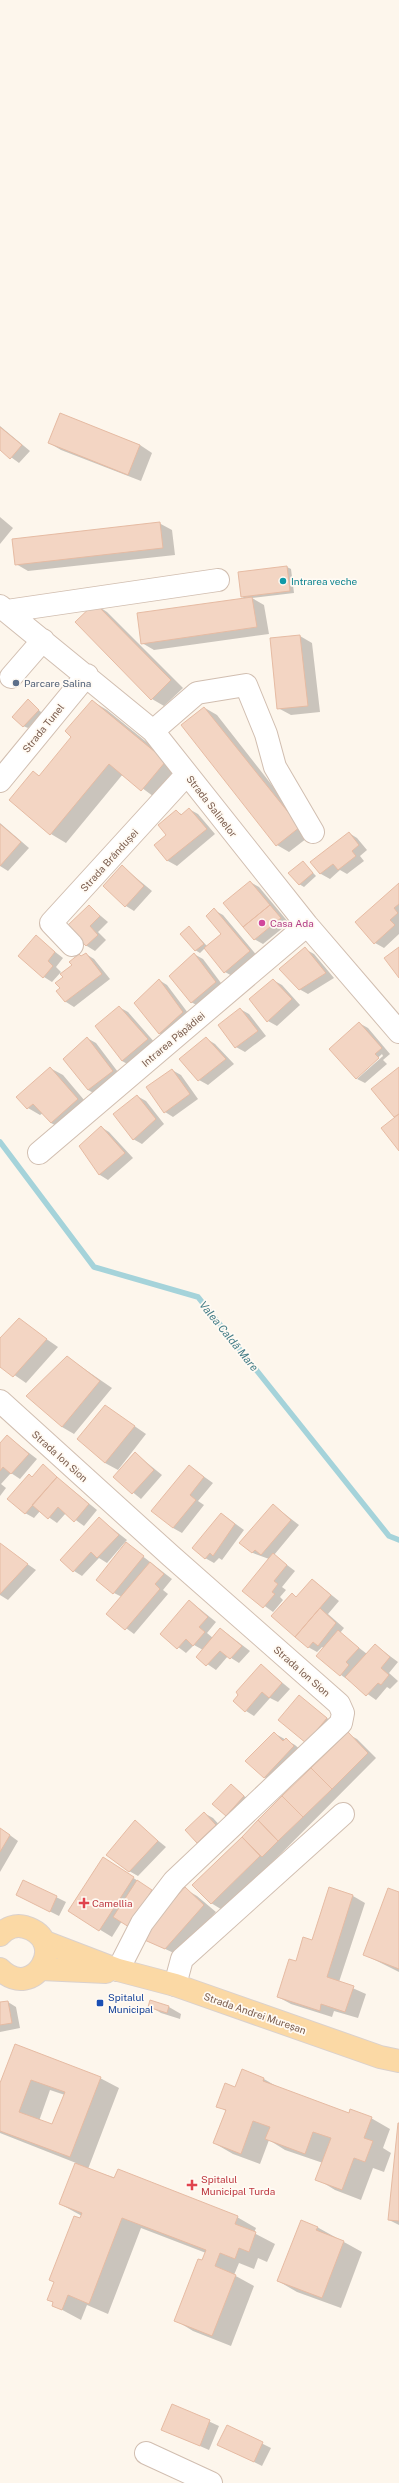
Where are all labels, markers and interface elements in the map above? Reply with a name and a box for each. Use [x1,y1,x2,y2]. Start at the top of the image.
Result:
place label: Intrarea veche [291,575,358,587]
marker: Intrarea veche [278,576,288,586]
place label: Parcare Salina [24,677,91,689]
marker: Parcare Salina [11,678,21,688]
street label: Strada Tunel [20,701,66,755]
street label: Strada Salinelor [184,773,240,839]
street label: Strada Brândușei [78,826,140,894]
place label: Casa Ada [270,917,314,929]
marker: Casa Ada [257,918,267,928]
street label: Intrarea Păpădiei [139,1009,207,1069]
water label: Valea Caldă Mare [197,1299,261,1373]
street label: Strada Ion Sion [30,1428,90,1484]
street label: Strada Ion Sion [271,1643,333,1699]
place label: Camellia [92,1897,133,1909]
marker: Camellia [79,1898,89,1908]
street label: Strada Andrei Mureșan [202,1990,308,2036]
place label: Spitalul Municipal [108,1991,153,2015]
marker: Spitalul Municipal [95,1998,105,2008]
place label: Spitalul Municipal Turda [201,2173,275,2197]
marker: Spitalul Municipal Turda [186,2179,198,2191]

